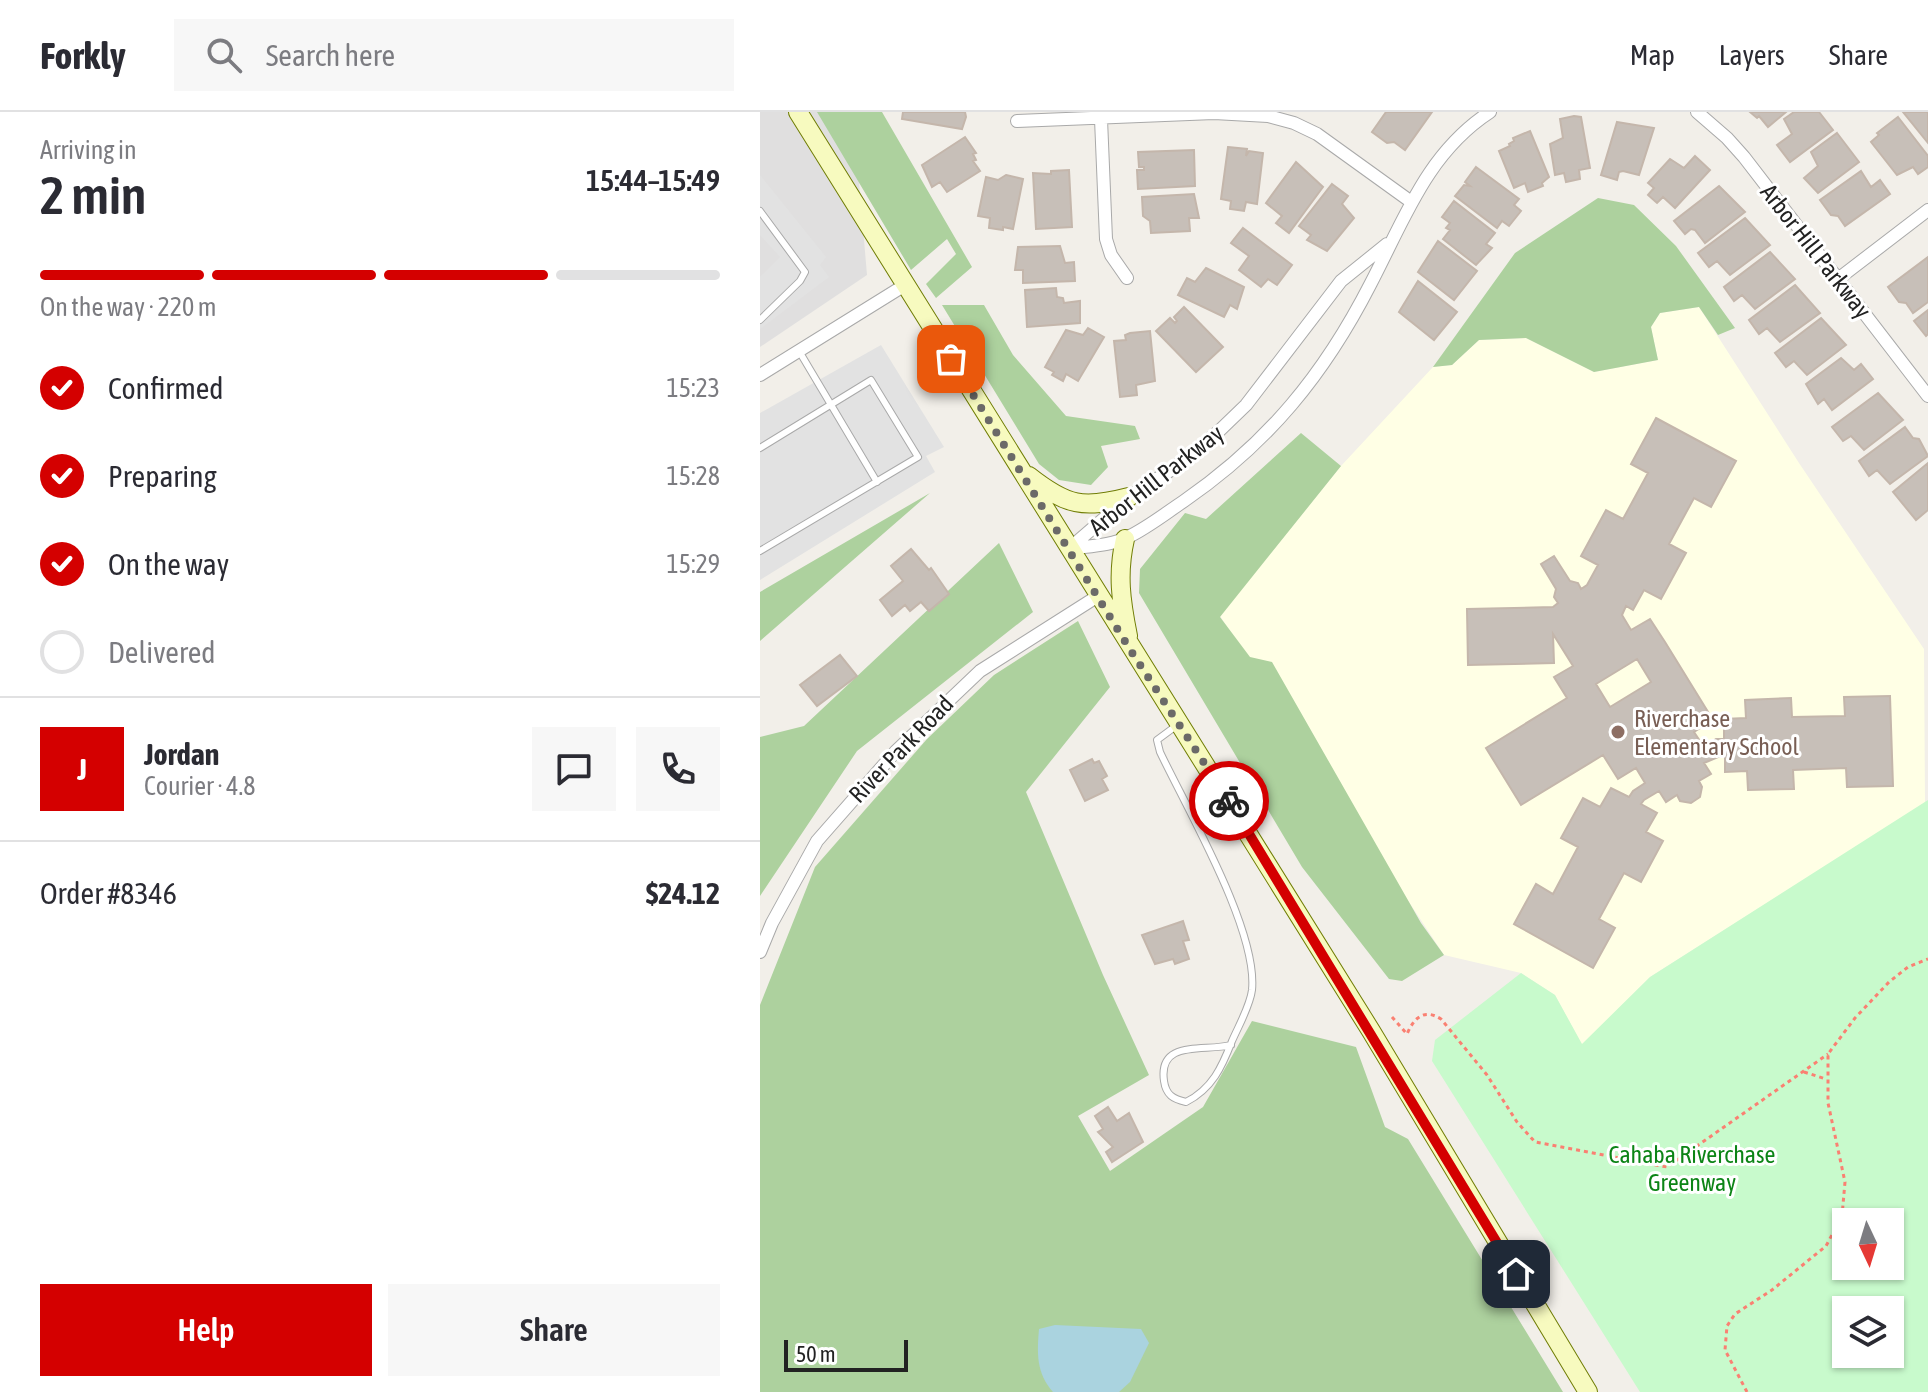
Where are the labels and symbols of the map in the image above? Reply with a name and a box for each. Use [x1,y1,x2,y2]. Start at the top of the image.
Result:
street label: Arbor Hill Parkway [1755,179,1877,323]
pin [917,325,985,393]
street label: Arbor Hill Parkway [1084,419,1228,541]
street label: River Park Road [843,690,959,808]
place label: Riverchase Elementary School [1634,705,1800,760]
marker: Riverchase Elementary School [1609,723,1627,741]
courier [1189,761,1269,841]
park label: Cahaba Riverchase Greenway [1609,1141,1775,1196]
north arrow [1832,1208,1904,1280]
pin [1482,1240,1550,1308]
scale bar [784,1336,908,1372]

